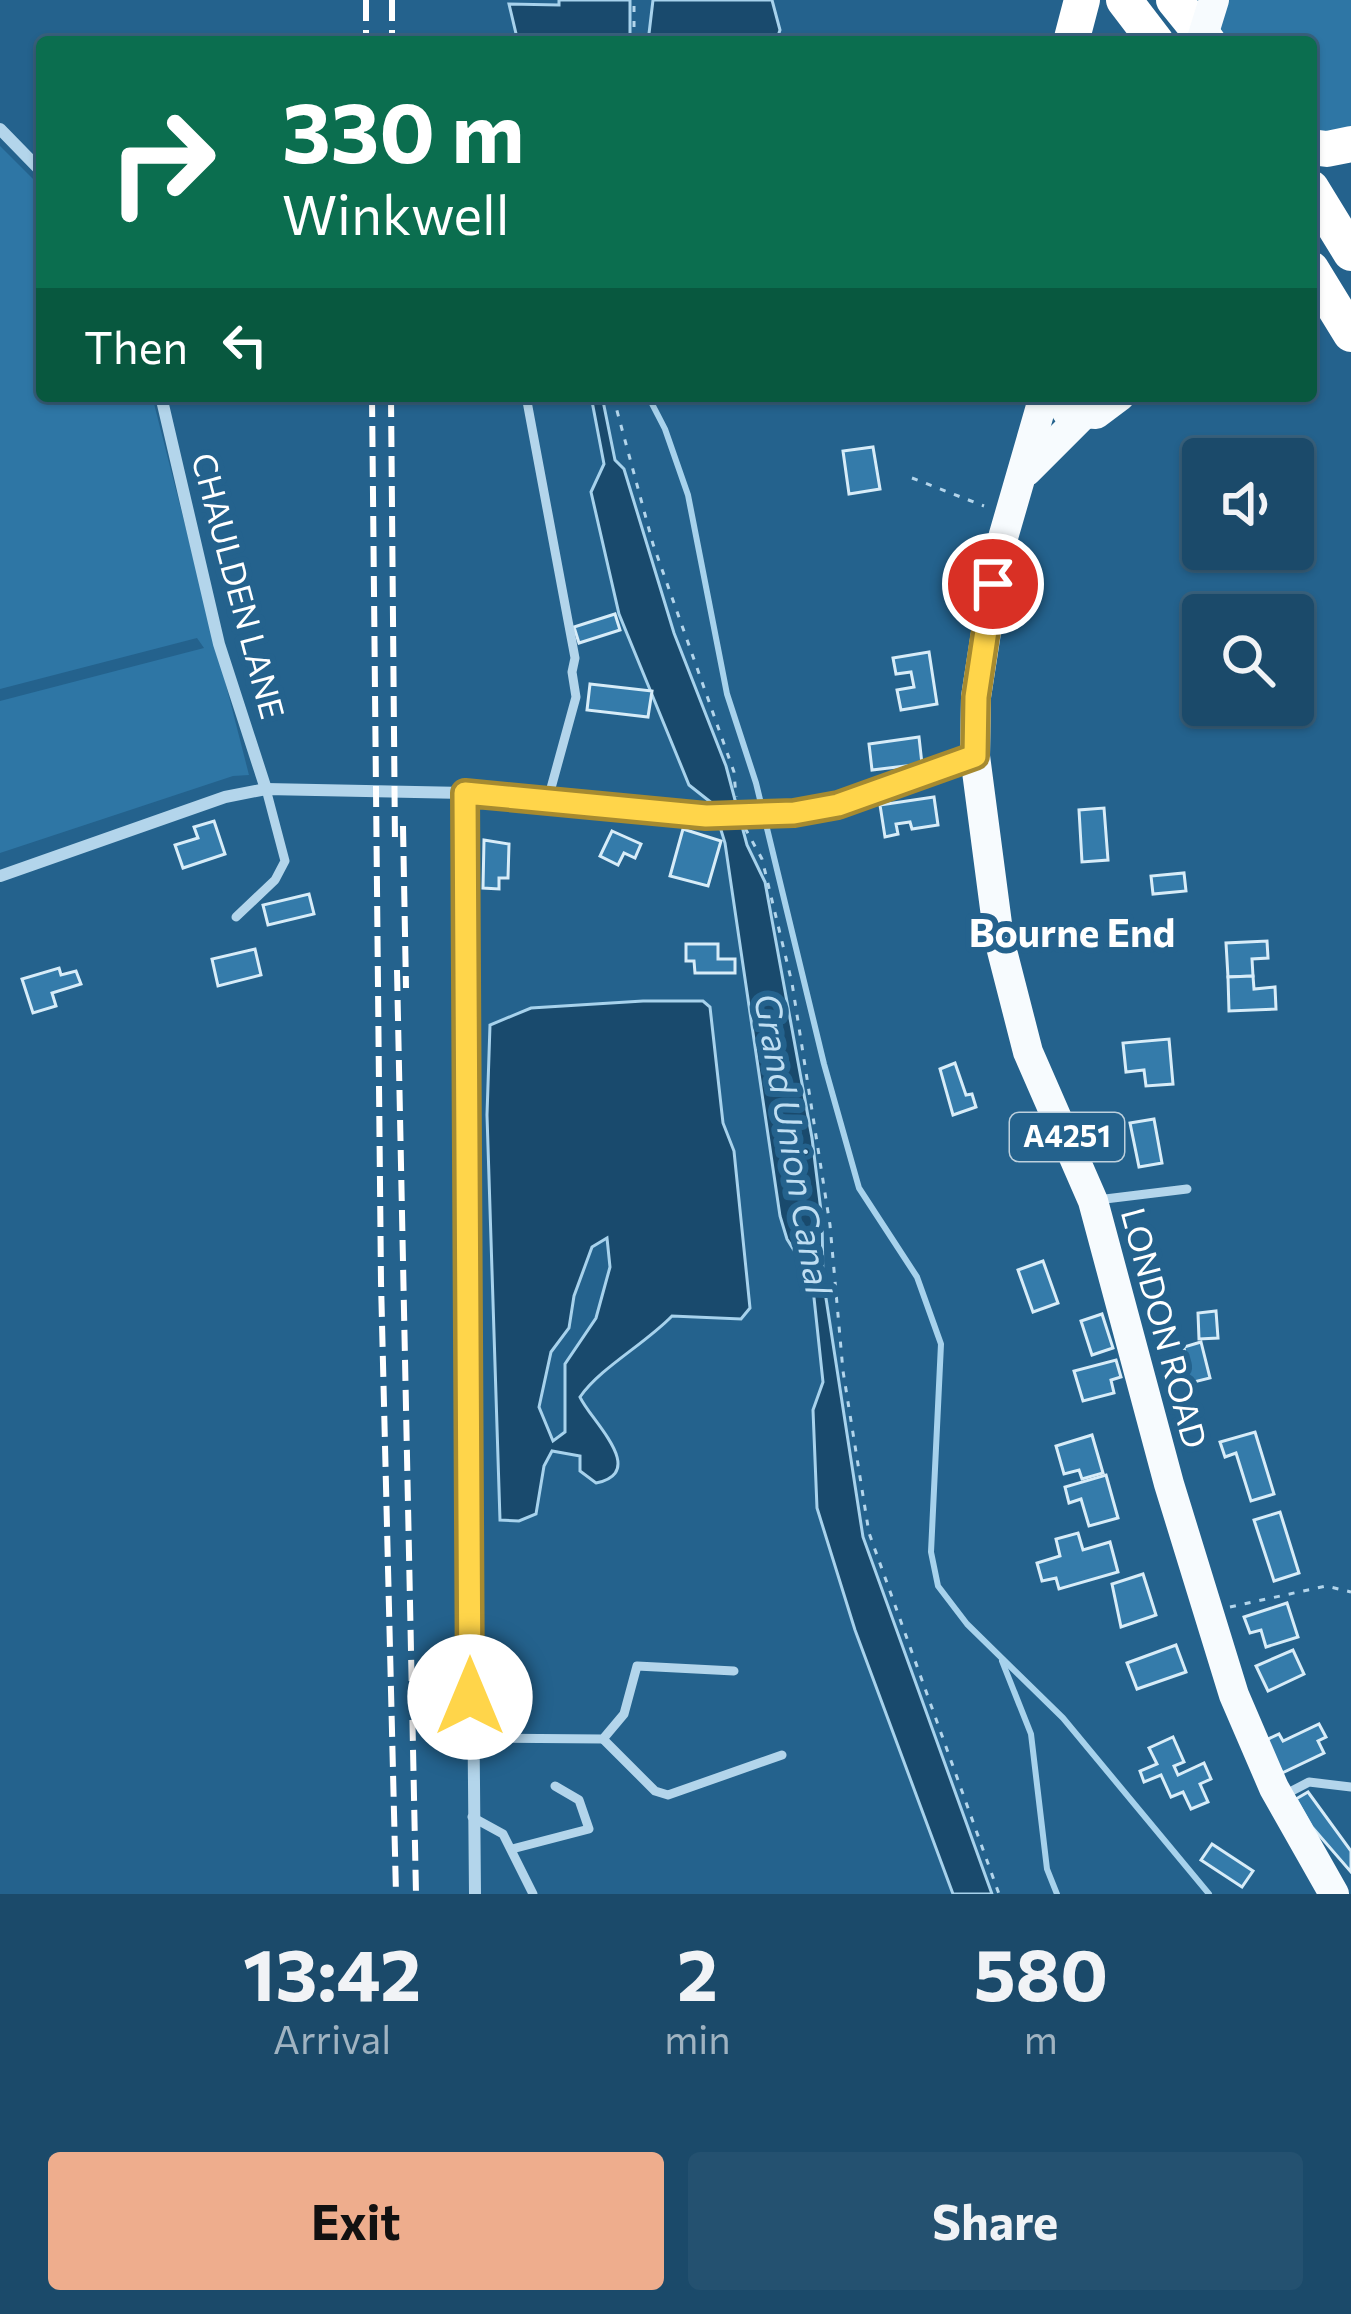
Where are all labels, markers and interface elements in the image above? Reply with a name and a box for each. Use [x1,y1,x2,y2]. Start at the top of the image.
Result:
text: 330 m [282,78,525,180]
icon: right [84,84,240,240]
text: Winkwell [282,180,509,246]
icon: left [212,312,278,378]
text: Then [84,318,188,373]
map controls [1182,438,1314,726]
button: sound [1182,438,1314,570]
street label: CHAULDEN LANE [184,448,295,723]
pin [942,533,1044,635]
icon: arrive [960,551,1026,617]
button: search [1182,594,1314,726]
district label: Bourne End [969,907,1175,955]
water label: Grand Union Canal [747,990,843,1298]
road number: A4251 [1010,1113,1124,1161]
street label: LONDON ROAD [1114,1203,1217,1452]
position arrow [407,1634,533,1760]
text: 13:42 [243,1928,421,2016]
text: 2 [677,1928,718,2016]
text: 580 [974,1928,1108,2016]
text: Arrival [273,2014,391,2062]
text: min [664,2014,731,2062]
text: m [1024,2014,1058,2062]
button: Exit [48,2152,664,2290]
button: Share [688,2152,1303,2290]

